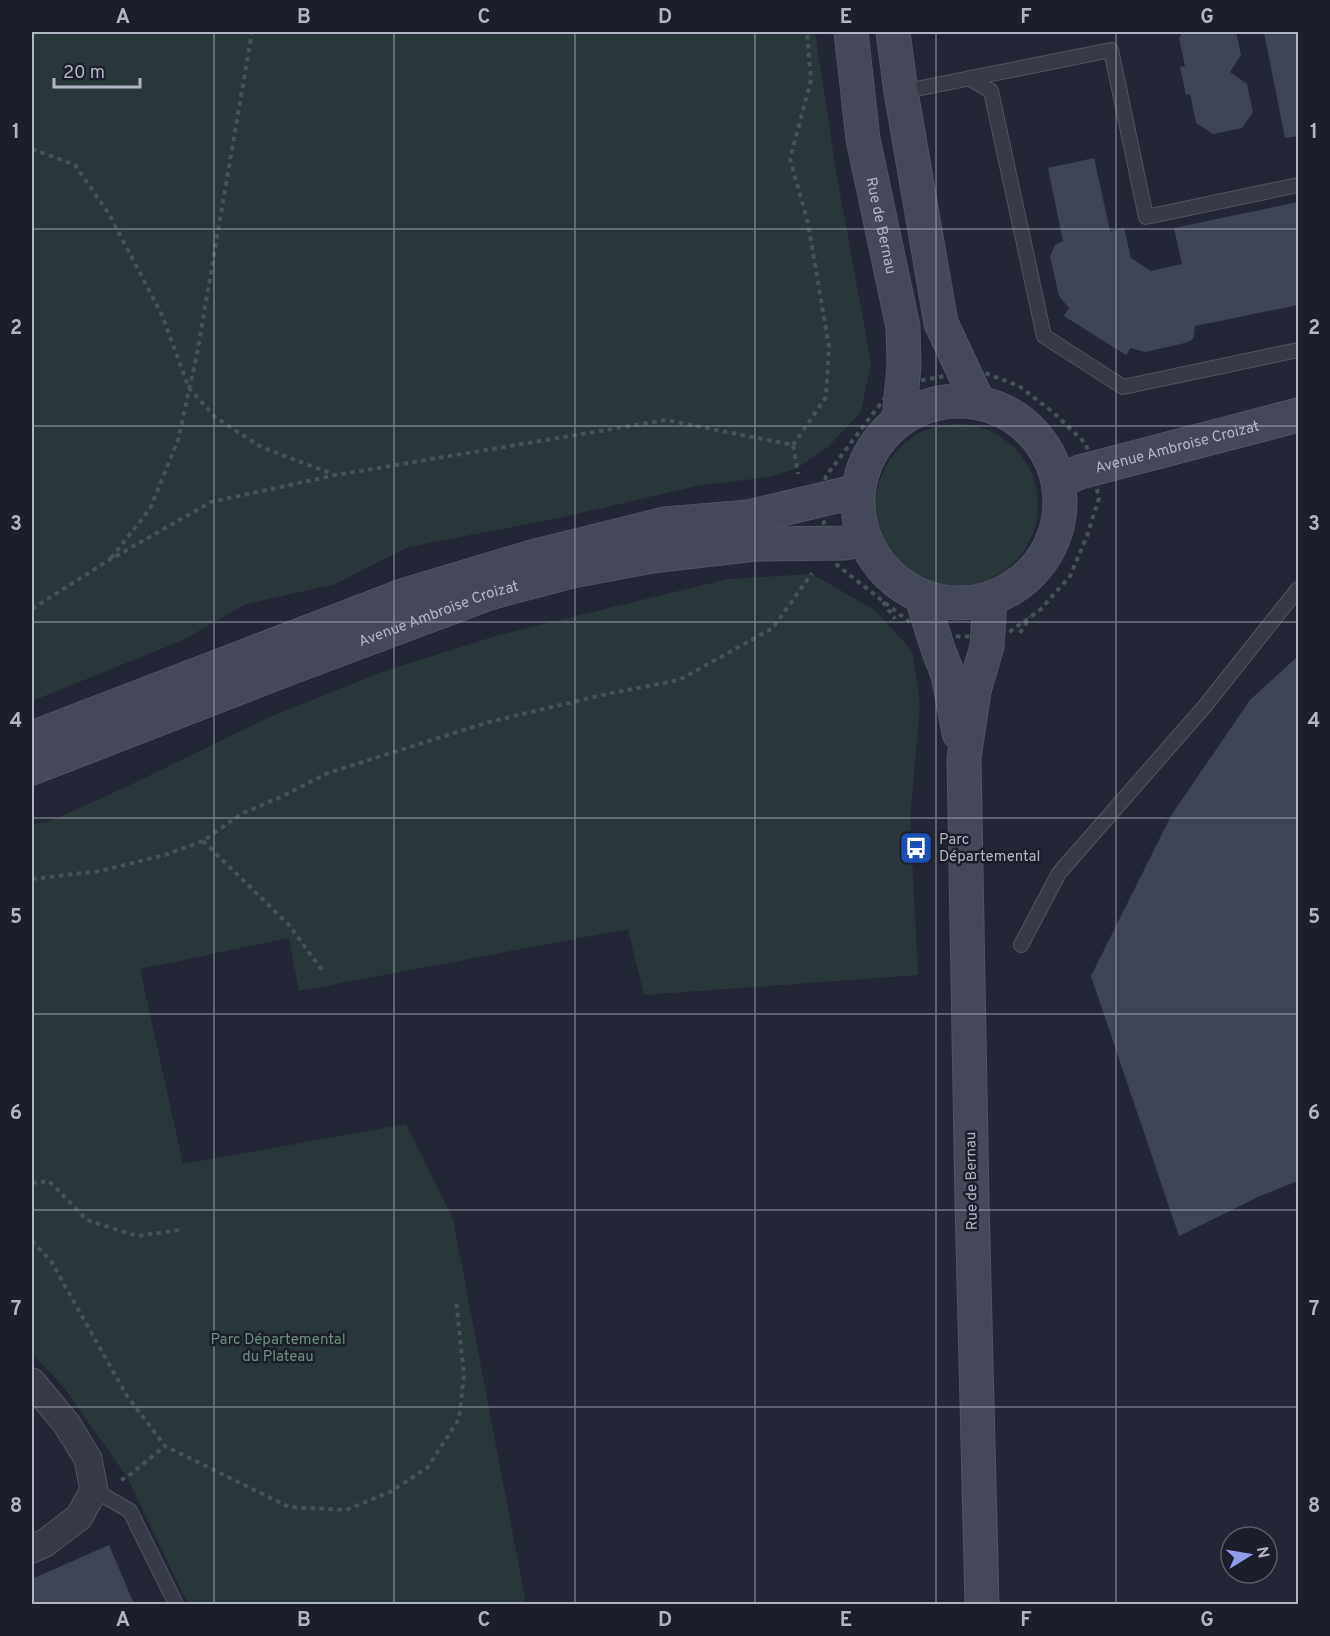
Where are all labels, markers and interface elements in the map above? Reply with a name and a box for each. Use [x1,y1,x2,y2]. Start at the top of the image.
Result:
text: A [116,5,130,31]
text: B [297,5,311,31]
text: C [478,5,490,31]
text: D [658,5,672,31]
text: E [840,5,852,31]
text: F [1020,5,1032,31]
text: G [1200,5,1214,31]
scale bar [54,51,140,89]
text: 20 m [63,62,105,85]
text: 1 [12,120,20,146]
text: 1 [1310,120,1318,146]
street label: Rue de Bernau [860,175,899,276]
text: 2 [10,316,22,342]
text: 2 [1308,316,1320,342]
street label: Avenue Ambroise Croizat [1093,418,1261,479]
text: 3 [10,512,22,538]
text: 3 [1308,512,1320,538]
street label: Avenue Ambroise Croizat [356,578,521,652]
text: 4 [10,709,22,735]
text: 4 [1308,709,1320,735]
bus stop icon: Parc Départemental [898,830,934,866]
place label: Parc Départemental [939,831,1040,867]
text: 5 [10,905,22,931]
text: 5 [1308,905,1320,931]
text: 6 [10,1101,22,1127]
text: 6 [1308,1101,1320,1127]
street label: Rue de Bernau [962,1132,983,1230]
text: 7 [11,1297,21,1323]
text: 7 [1309,1297,1319,1323]
park label: Parc Départemental du Plateau [210,1331,346,1367]
text: 8 [10,1494,22,1520]
text: 8 [1308,1494,1320,1520]
north arrow [1219,1525,1279,1585]
text: N [1251,1545,1273,1560]
text: A [116,1608,130,1634]
text: B [297,1608,311,1634]
text: C [478,1608,490,1634]
text: D [658,1608,672,1634]
text: E [840,1608,852,1634]
text: F [1020,1608,1032,1634]
text: G [1200,1608,1214,1634]

